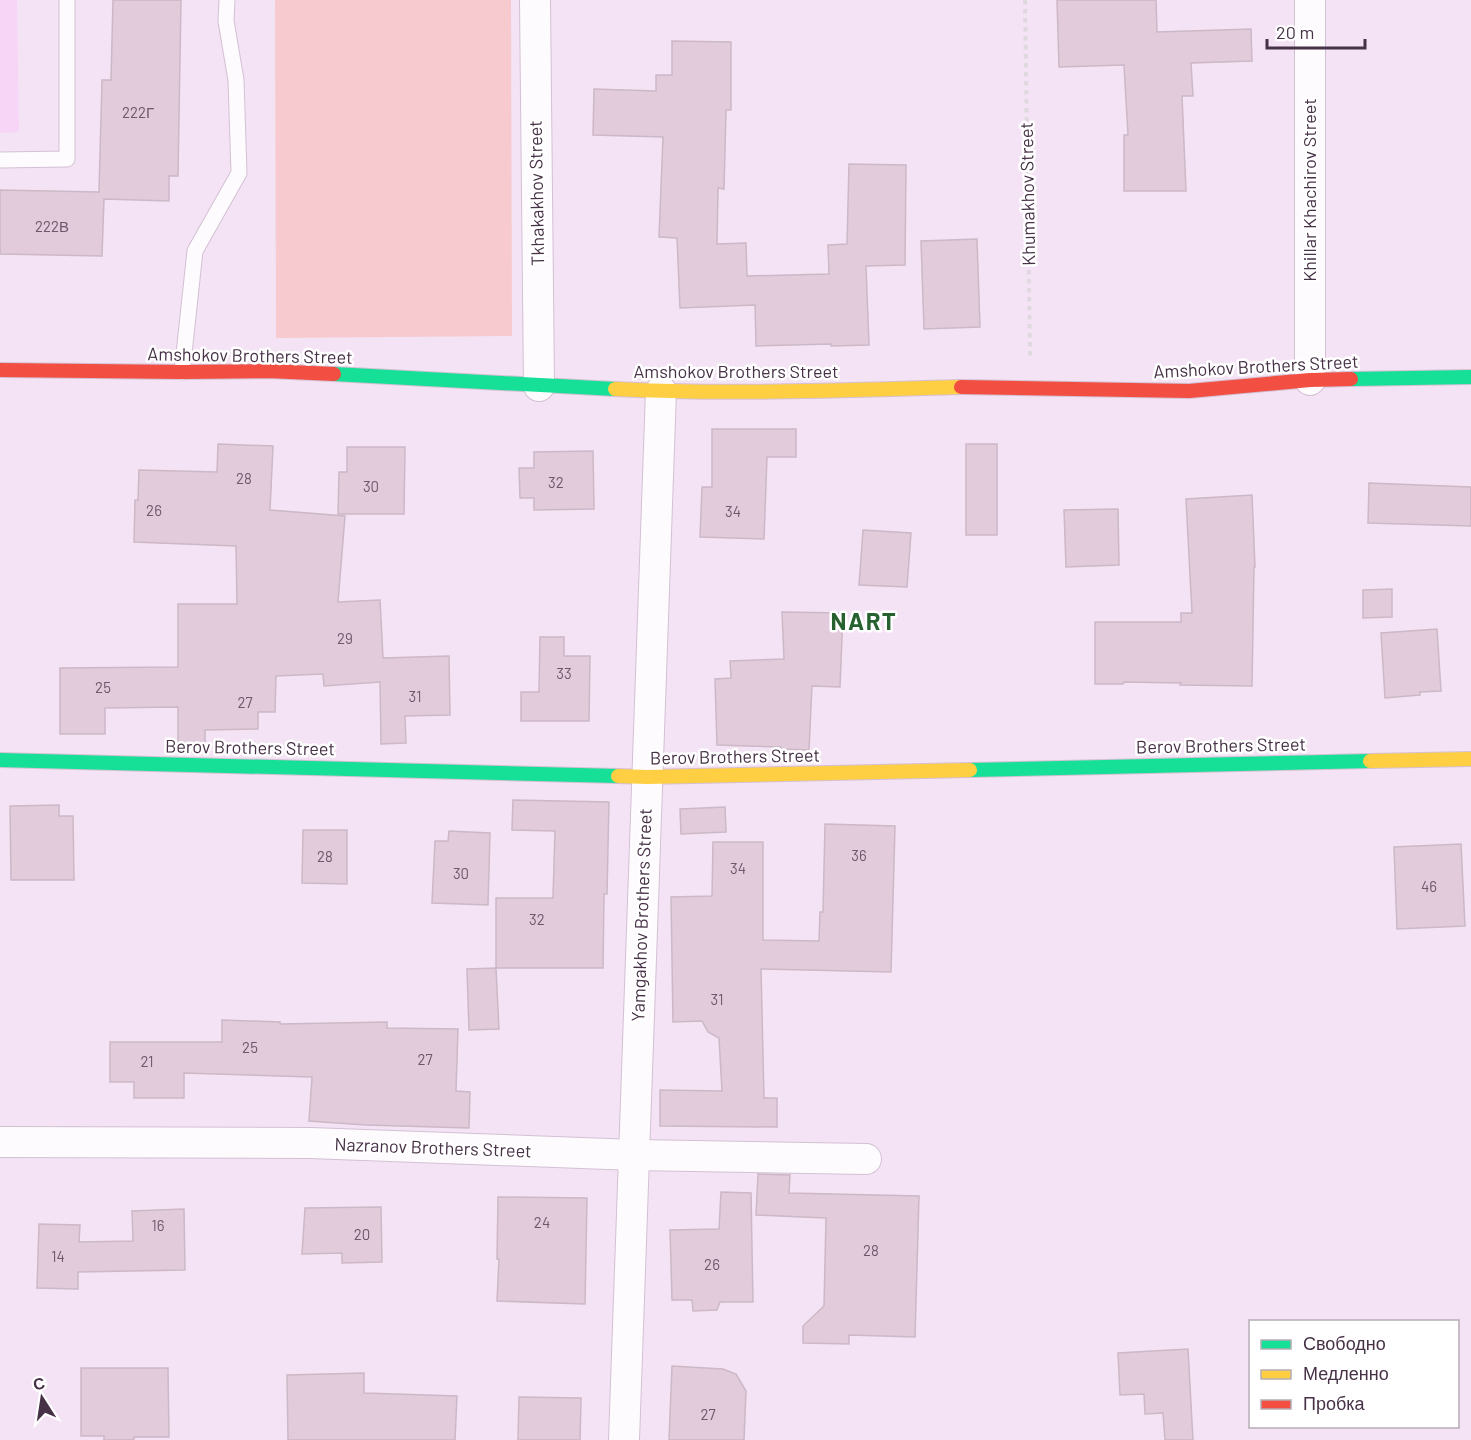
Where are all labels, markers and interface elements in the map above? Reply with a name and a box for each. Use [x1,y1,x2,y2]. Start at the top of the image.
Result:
scale bar [1267,12,1364,50]
text: 20 m [1276,21,1314,43]
street label: Khillar Khachirov Street [1298,98,1320,282]
house number: 222Г [122,103,154,121]
street label: Tkhakakhov Street [524,120,548,266]
street label: Khumakhov Street [1015,122,1039,266]
house number: 222В [35,217,69,235]
street label: Amshokov Brothers Street [147,342,353,368]
street label: Amshokov Brothers Street [1153,350,1359,382]
street label: Amshokov Brothers Street [633,360,839,382]
house number: 28 [236,469,252,487]
house number: 32 [548,473,564,491]
house number: 30 [363,477,379,495]
house number: 26 [146,501,162,519]
house number: 34 [725,502,741,520]
district label: NART [831,606,897,635]
house number: 29 [337,629,353,647]
house number: 33 [556,664,572,682]
house number: 25 [95,678,111,696]
house number: 31 [409,687,421,705]
house number: 27 [237,693,253,711]
street label: Berov Brothers Street [1136,733,1306,757]
street label: Berov Brothers Street [165,735,335,759]
street label: Berov Brothers Street [650,744,820,768]
street label: Yamgakhov Brothers Street [626,808,656,1022]
house number: 36 [851,846,867,864]
house number: 28 [317,847,333,865]
house number: 34 [730,859,746,877]
house number: 30 [453,864,469,882]
house number: 46 [1421,877,1437,895]
house number: 32 [529,910,545,928]
house number: 31 [711,990,723,1008]
house number: 25 [242,1038,258,1056]
house number: 27 [417,1050,433,1068]
house number: 21 [140,1052,154,1070]
street label: Nazranov Brothers Street [334,1133,532,1161]
house number: 24 [534,1213,550,1231]
house number: 16 [152,1216,164,1234]
house number: 20 [354,1225,370,1243]
house number: 28 [863,1241,879,1259]
house number: 14 [51,1247,65,1265]
house number: 26 [704,1255,720,1273]
legend [1249,1320,1459,1428]
text: Свободно [1303,1332,1386,1354]
text: Медленно [1303,1362,1389,1384]
north arrow [12,1368,72,1428]
text: С [31,1372,47,1393]
text: Пробка [1303,1392,1366,1414]
house number: 27 [700,1405,716,1423]

